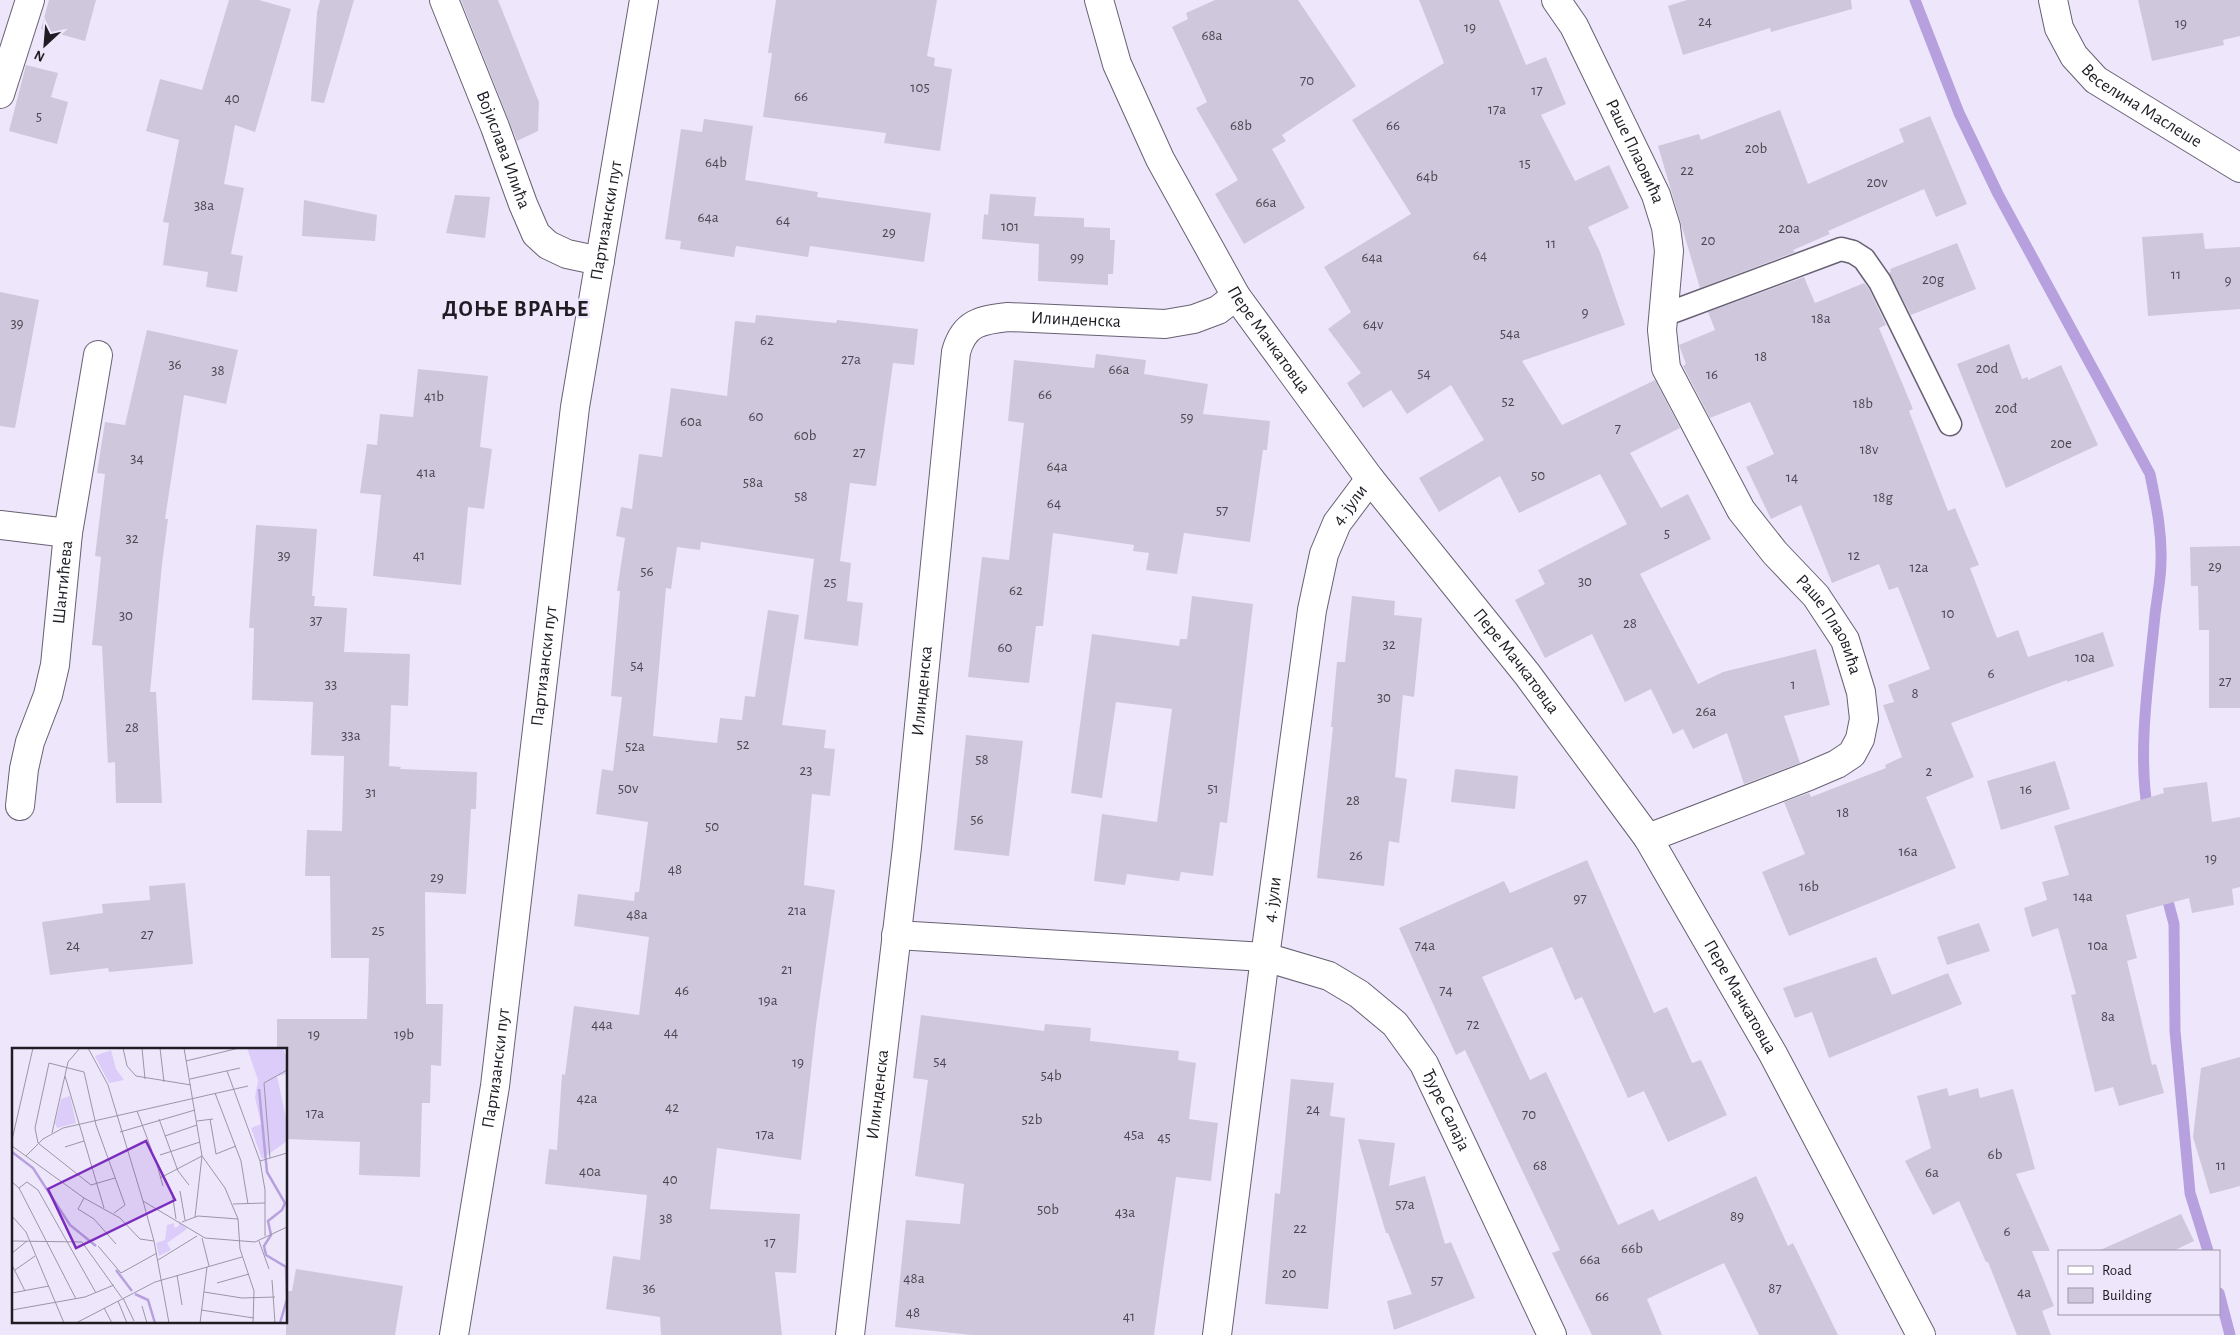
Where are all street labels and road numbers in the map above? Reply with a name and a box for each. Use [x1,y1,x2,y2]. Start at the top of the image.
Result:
street label: Веселина Маслеше [2077,61,2205,151]
street label: Војислава Илића [472,88,533,212]
street label: Раше Плаовића [1602,96,1667,206]
street label: Партизански пут [588,159,626,282]
street label: Пере Мачкатовца [1224,283,1313,397]
street label: Илинденска [1030,309,1121,331]
street label: 4. јули [1329,482,1371,529]
street label: Шантићева [50,540,76,625]
street label: Раше Плаовића [1792,571,1864,677]
street label: Партизански пут [528,605,561,727]
street label: Пере Мачкатовца [1469,606,1562,718]
street label: Илинденска [909,645,936,737]
street label: 4. јули [1261,876,1285,923]
street label: Пере Мачкатовца [1700,937,1780,1057]
street label: Партизански пут [479,1007,513,1130]
street label: Илинденска [864,1049,892,1140]
street label: Ђуре Салаја [1419,1067,1473,1154]

